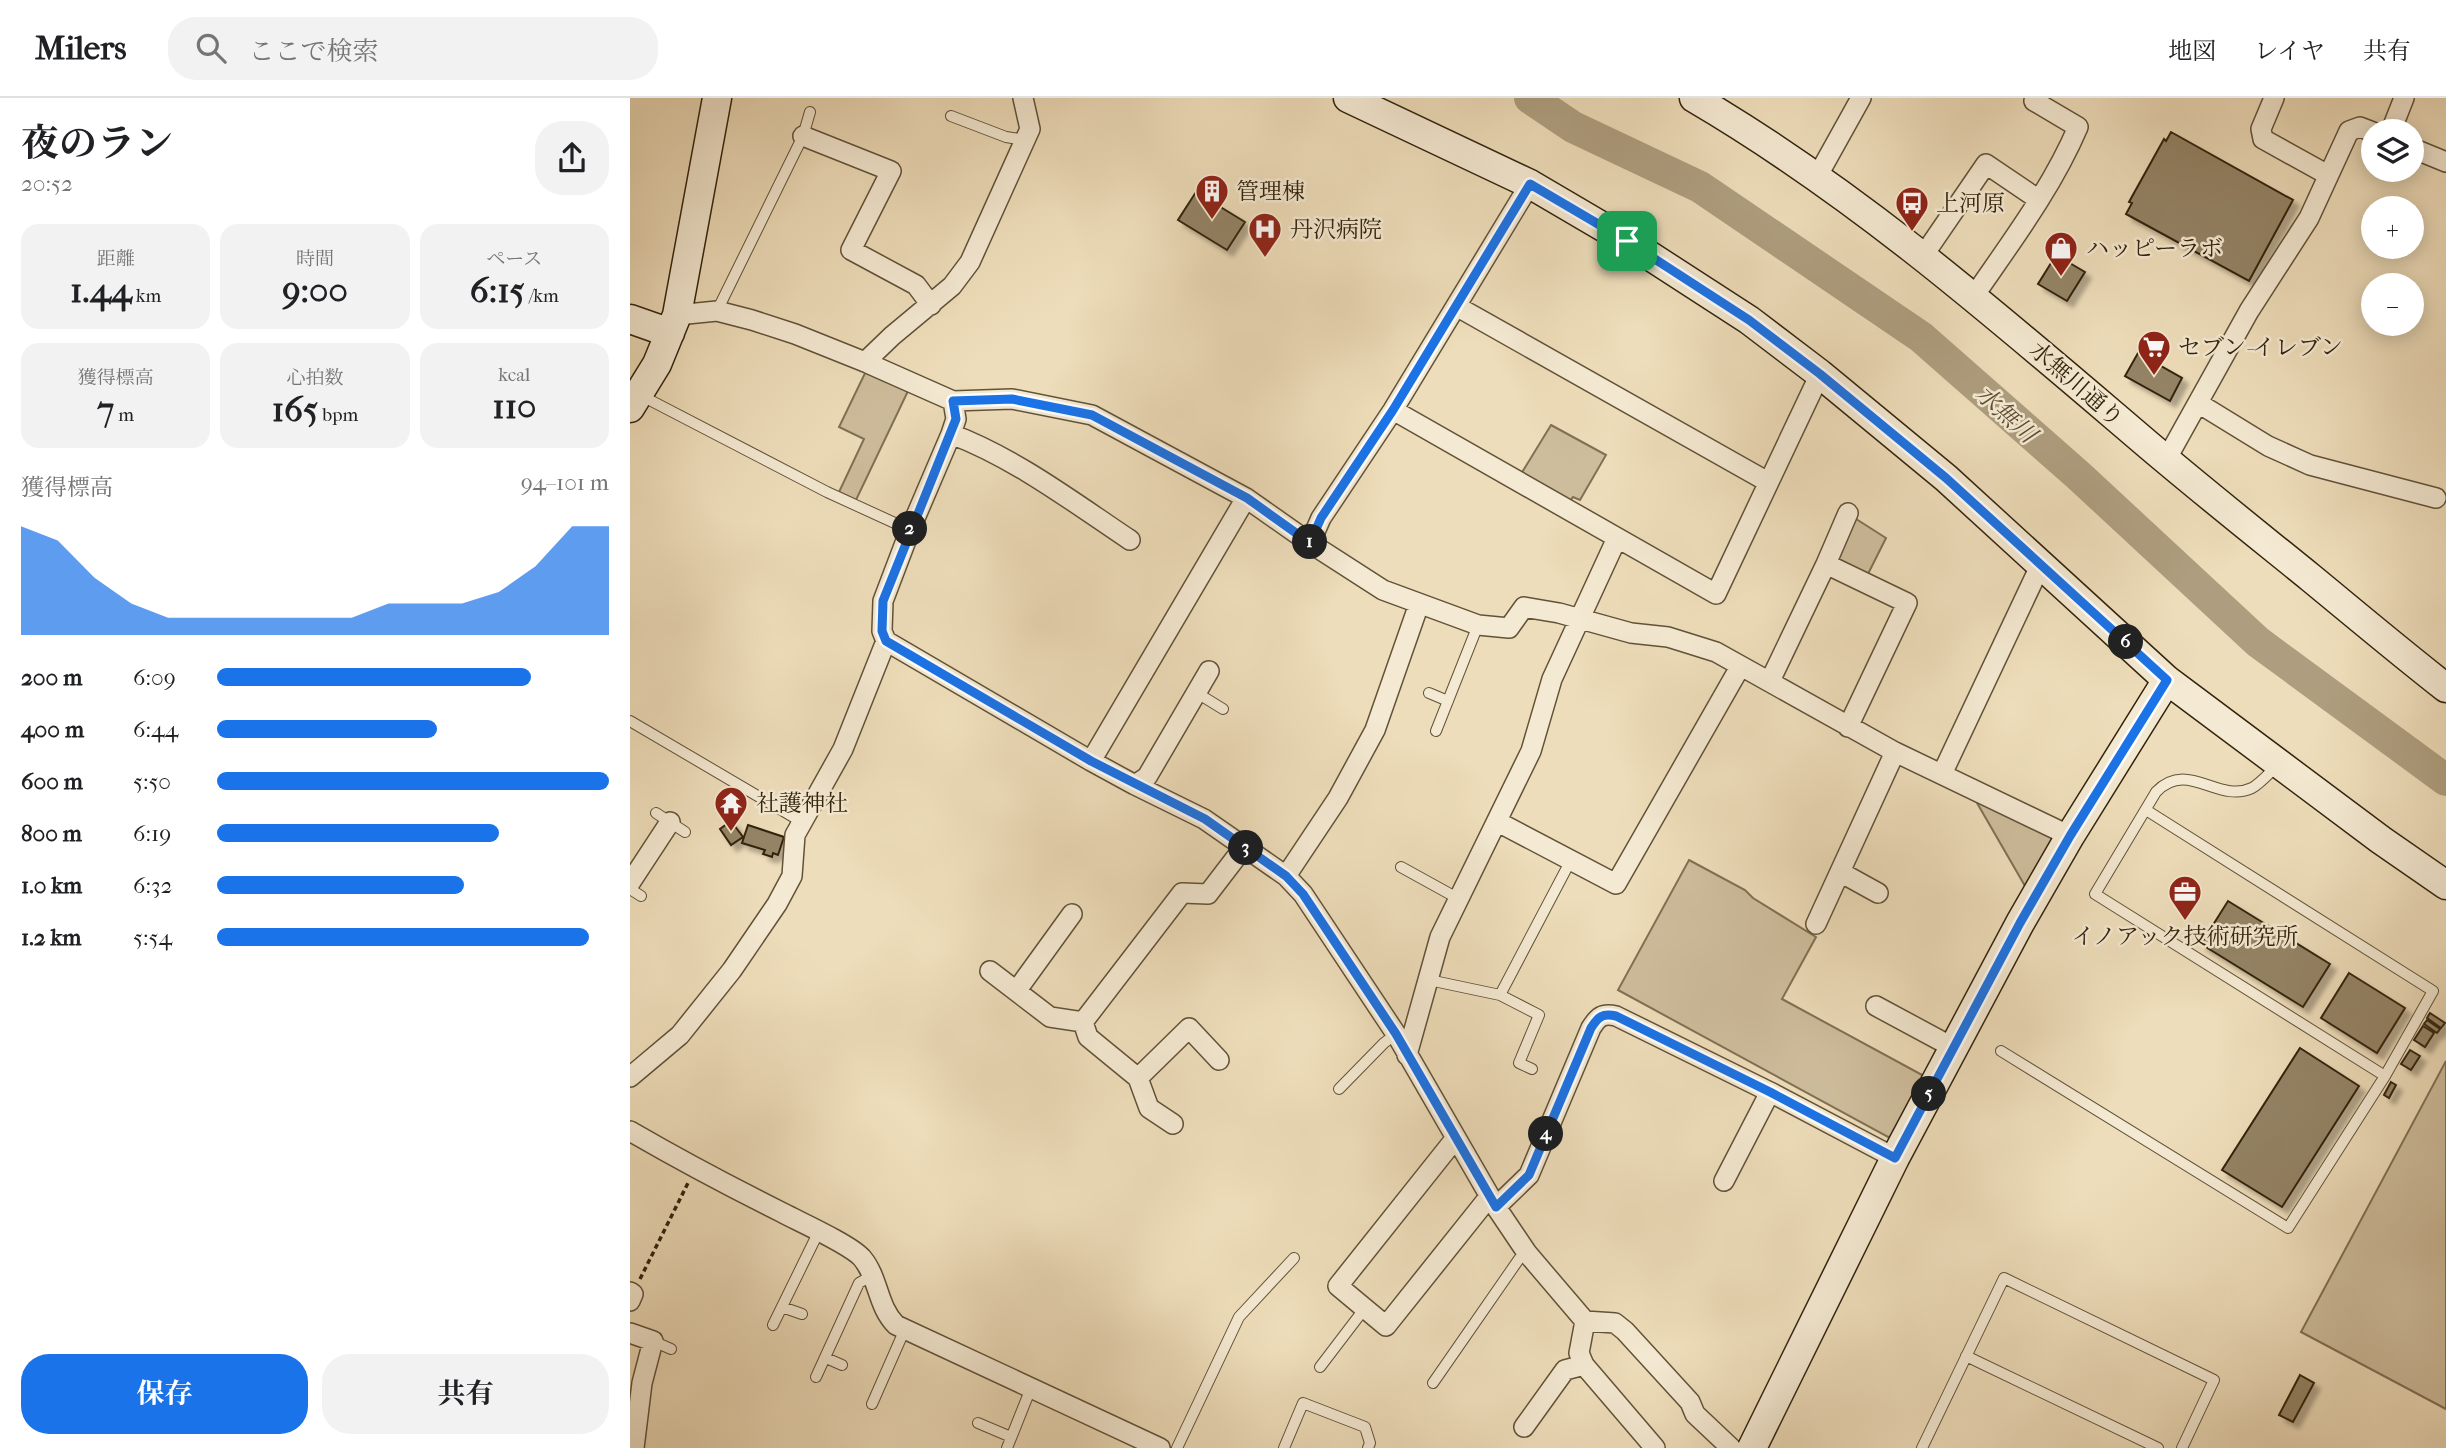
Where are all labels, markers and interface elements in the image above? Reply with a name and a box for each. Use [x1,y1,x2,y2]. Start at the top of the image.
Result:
search box [168,17,658,80]
text: Milers [35,29,126,68]
icon: search [192,29,230,67]
text: ここで検索 [248,36,378,67]
text: 地図 [2168,37,2216,65]
text: レイヤ [2254,37,2325,65]
text: 共有 [2363,37,2411,65]
map controls [2361,119,2424,336]
button: layers [2361,119,2424,182]
text: 夜のラン [21,121,173,166]
button: share [535,121,609,195]
text: 20:52 [21,170,73,197]
building icon: 管理棟 [1193,172,1231,221]
place label: 管理棟 [1236,178,1305,205]
bus stop icon: 上河原 [1893,184,1931,233]
place label: 上河原 [1936,190,2005,217]
button: + [2361,196,2424,259]
hospital icon: 丹沢病院 [1246,210,1284,259]
pin [1597,211,1657,271]
place label: 丹沢病院 [1290,216,1382,243]
icon: arrive [1608,222,1646,260]
shop icon: ハッピーラボ [2042,229,2080,278]
place label: ハッピーラボ [2086,235,2223,262]
text: 距離 [97,248,135,270]
text: 時間 [296,248,334,270]
text: ペース [486,248,542,270]
text: 1.44 [70,270,132,311]
text: 9:00 [282,270,348,311]
text: 6:15 [470,270,525,311]
button: − [2361,273,2424,336]
text: km [132,285,161,307]
text: /km [525,285,559,307]
supermarket icon: セブン-イレブン [2135,328,2173,377]
place label: セブン-イレブン [2178,334,2343,361]
street label: 水無川通り [2024,336,2129,432]
text: kcal [498,364,530,386]
text: 獲得標高 [78,367,154,389]
text: 心拍数 [286,367,344,389]
water label: 水無川 [1970,380,2044,451]
text: 110 [492,386,536,427]
text: 7 [97,389,114,430]
text: 165 [272,389,318,430]
text: m [114,404,134,426]
text: bpm [318,404,358,426]
text: 94–101 m [521,469,609,496]
text: 獲得標高 [21,474,113,501]
pin: 2 [892,512,928,546]
text: 2 [905,517,914,539]
pin: 1 [1292,524,1328,560]
text: 1 [1306,530,1313,552]
pin: 6 [2108,624,2144,660]
text: 6 [2120,630,2131,652]
text: 200 m [21,664,82,691]
text: 6:09 [133,664,176,691]
text: 400 m [21,716,84,743]
text: 6:44 [133,716,178,743]
text: 600 m [21,768,83,795]
text: 5:50 [133,768,171,795]
temple icon: 社護神社 [712,784,750,833]
place label: 社護神社 [756,790,848,817]
text: 800 m [21,820,82,847]
text: 6:19 [133,820,171,847]
pin: 3 [1228,830,1264,866]
text: 3 [1242,836,1249,858]
text: 1.0 km [21,872,82,899]
text: 6:32 [133,872,172,899]
office icon: イノアック技術研究所 [2166,873,2204,922]
place label: イノアック技術研究所 [2071,923,2299,950]
text: 1.2 km [21,924,81,951]
text: 5:54 [133,924,172,951]
pin: 5 [1912,1076,1946,1112]
text: 5 [1924,1082,1933,1104]
pin: 4 [1528,1116,1564,1152]
text: 4 [1540,1122,1551,1144]
button: 保存 [21,1354,308,1434]
button: 共有 [322,1354,609,1434]

